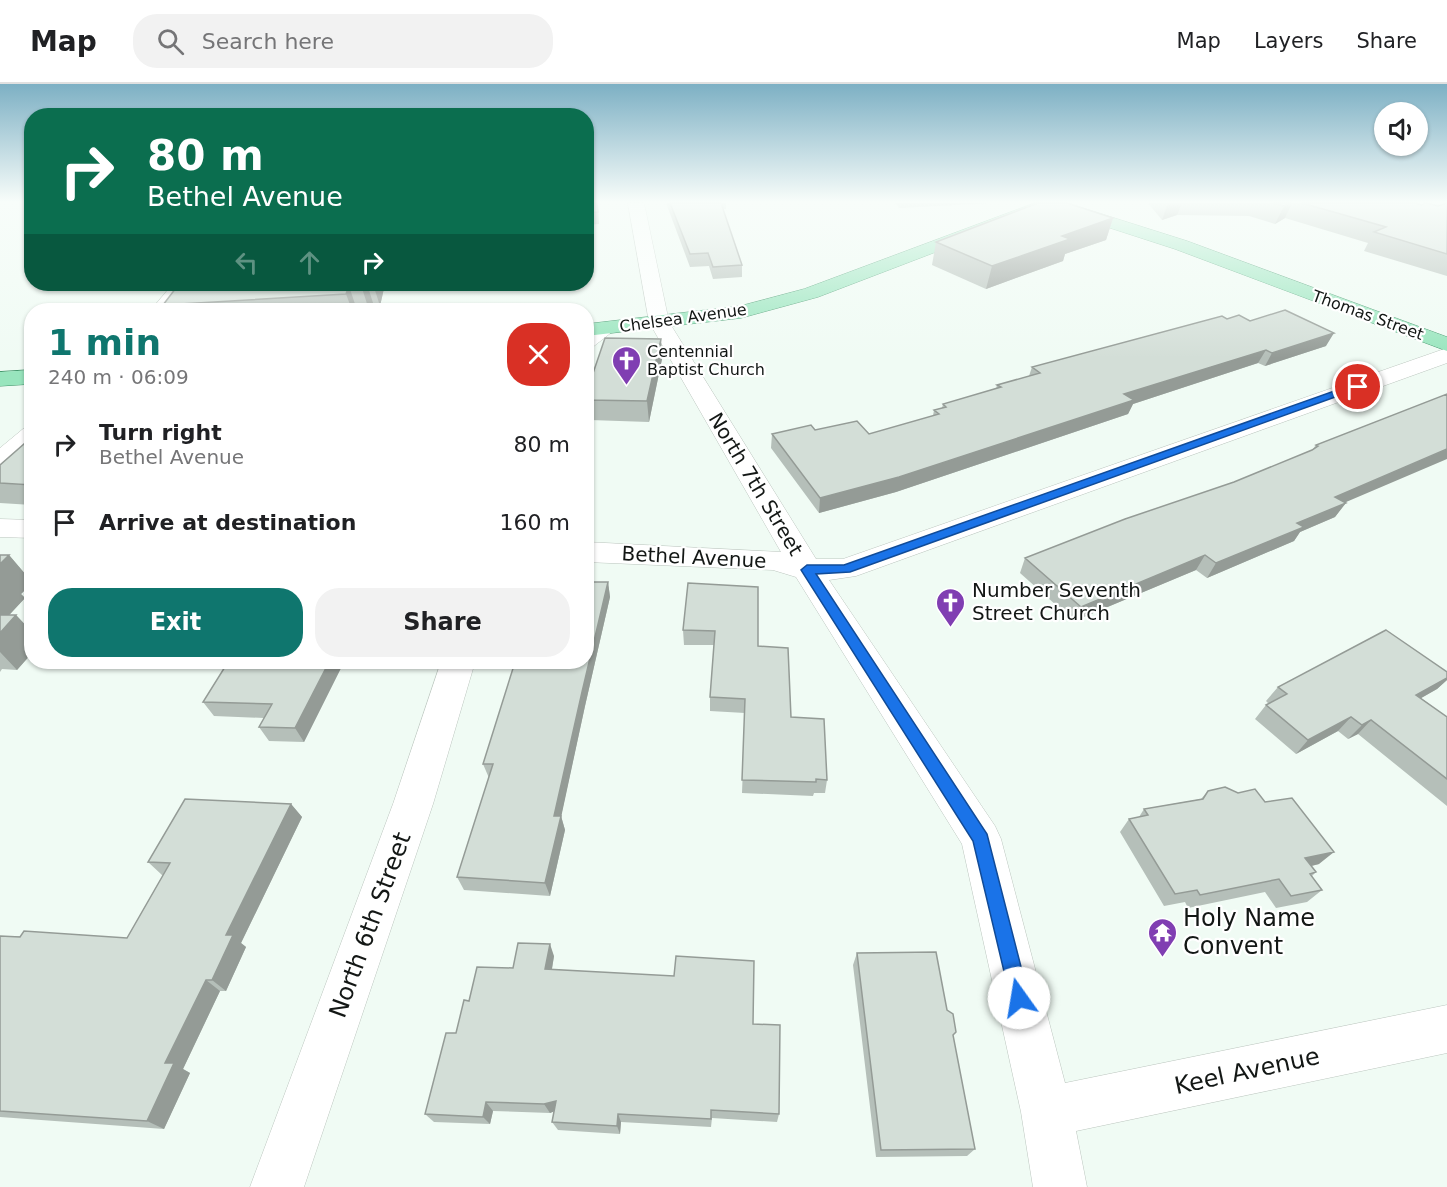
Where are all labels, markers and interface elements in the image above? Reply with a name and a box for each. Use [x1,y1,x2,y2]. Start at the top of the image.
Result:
search box [133,14,553,68]
text: Map [30,25,97,58]
icon: search [154,25,187,58]
text: Search here [202,29,334,54]
text: Map [1177,29,1221,53]
text: Layers [1254,29,1323,53]
text: Share [1356,29,1417,53]
map controls [1374,102,1428,156]
button: sound [1374,102,1428,156]
text: 80 m [147,131,264,180]
icon: right [48,132,126,210]
text: Bethel Avenue [147,181,343,212]
icon: left [230,246,263,279]
icon: ahead [293,246,326,279]
icon: right [356,246,389,279]
street label: Thomas Street [1309,286,1426,344]
street label: Chelsea Avenue [618,300,748,336]
text: 1 min [48,322,161,363]
button: close [507,323,570,386]
place label: Centennial Baptist Church [647,342,765,379]
church icon: Centennial Baptist Church [610,344,642,386]
pin [1332,361,1383,412]
text: 240 m · 06:09 [48,365,189,389]
icon: arrive [1341,370,1374,403]
street label: North 7th Street [704,408,808,560]
text: Turn right [99,420,222,445]
icon: right [48,428,81,461]
text: 80 m [514,432,570,457]
text: Bethel Avenue [99,445,244,469]
icon: arrive [48,506,81,539]
text: Arrive at destination [99,510,356,535]
text: 160 m [500,510,570,535]
street label: Bethel Avenue [621,541,767,573]
place label: Number Seventh Street Church [972,578,1141,625]
church icon: Number Seventh Street Church [935,586,967,628]
button: Exit [48,588,303,657]
button: Share [315,588,570,657]
street label: North 6th Street [323,828,417,1022]
place label: Holy Name Convent [1183,904,1315,960]
temple icon: Holy Name Convent [1146,916,1178,958]
position arrow [987,966,1051,1030]
street label: Keel Avenue [1172,1042,1322,1100]

